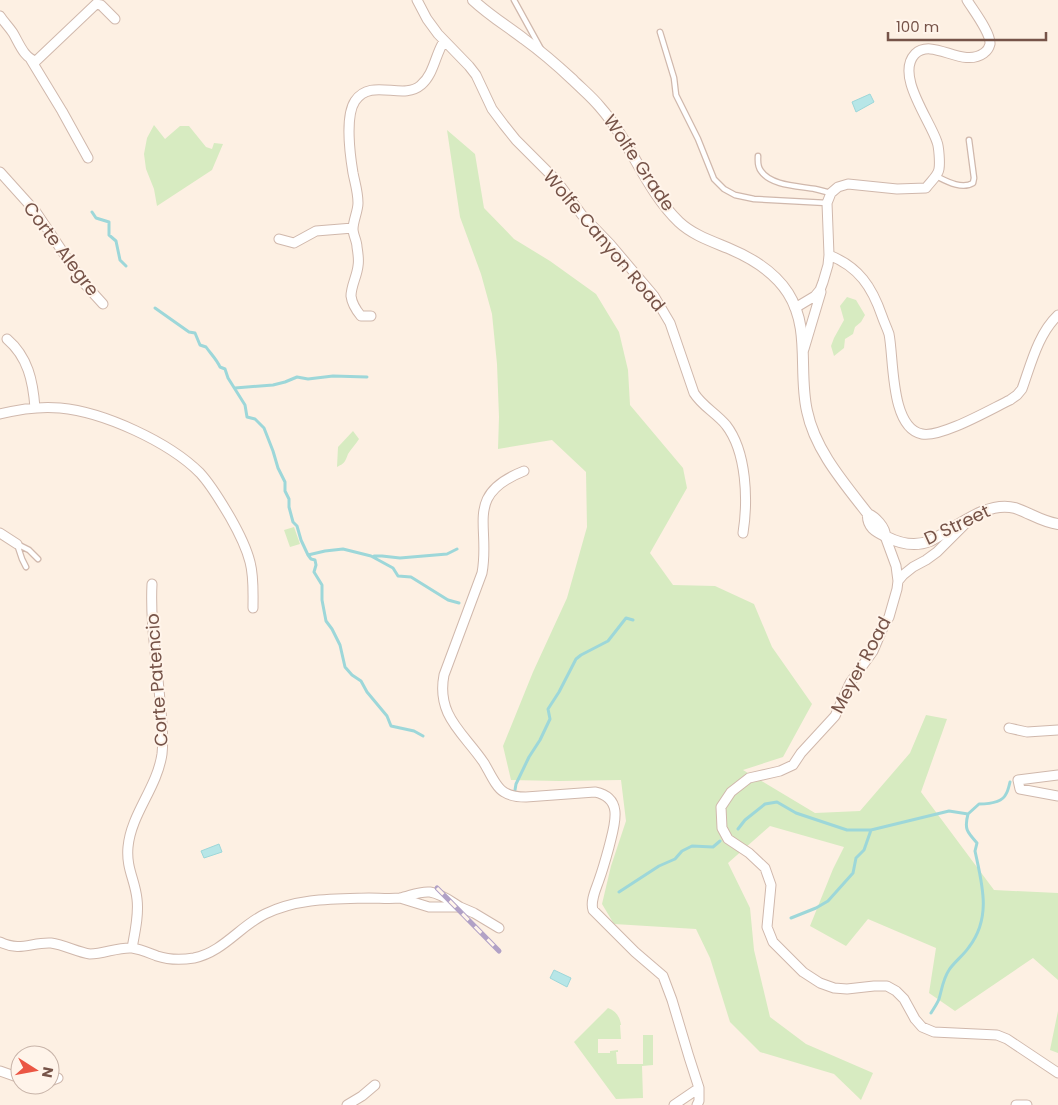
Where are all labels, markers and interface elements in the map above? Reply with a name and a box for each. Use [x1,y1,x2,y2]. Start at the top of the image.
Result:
scale bar [888,10,1046,42]
text: 100 m [896,16,939,37]
street label: Wolfe Grade [598,109,681,216]
street label: Wolfe Canyon Road [538,165,671,317]
street label: Corte Alegre [18,196,105,301]
street label: D Street [920,498,994,551]
street label: Meyer Road [825,612,897,718]
street label: Corte Patencio [139,613,174,747]
north arrow [10,1045,60,1095]
text: N [37,1065,59,1080]

